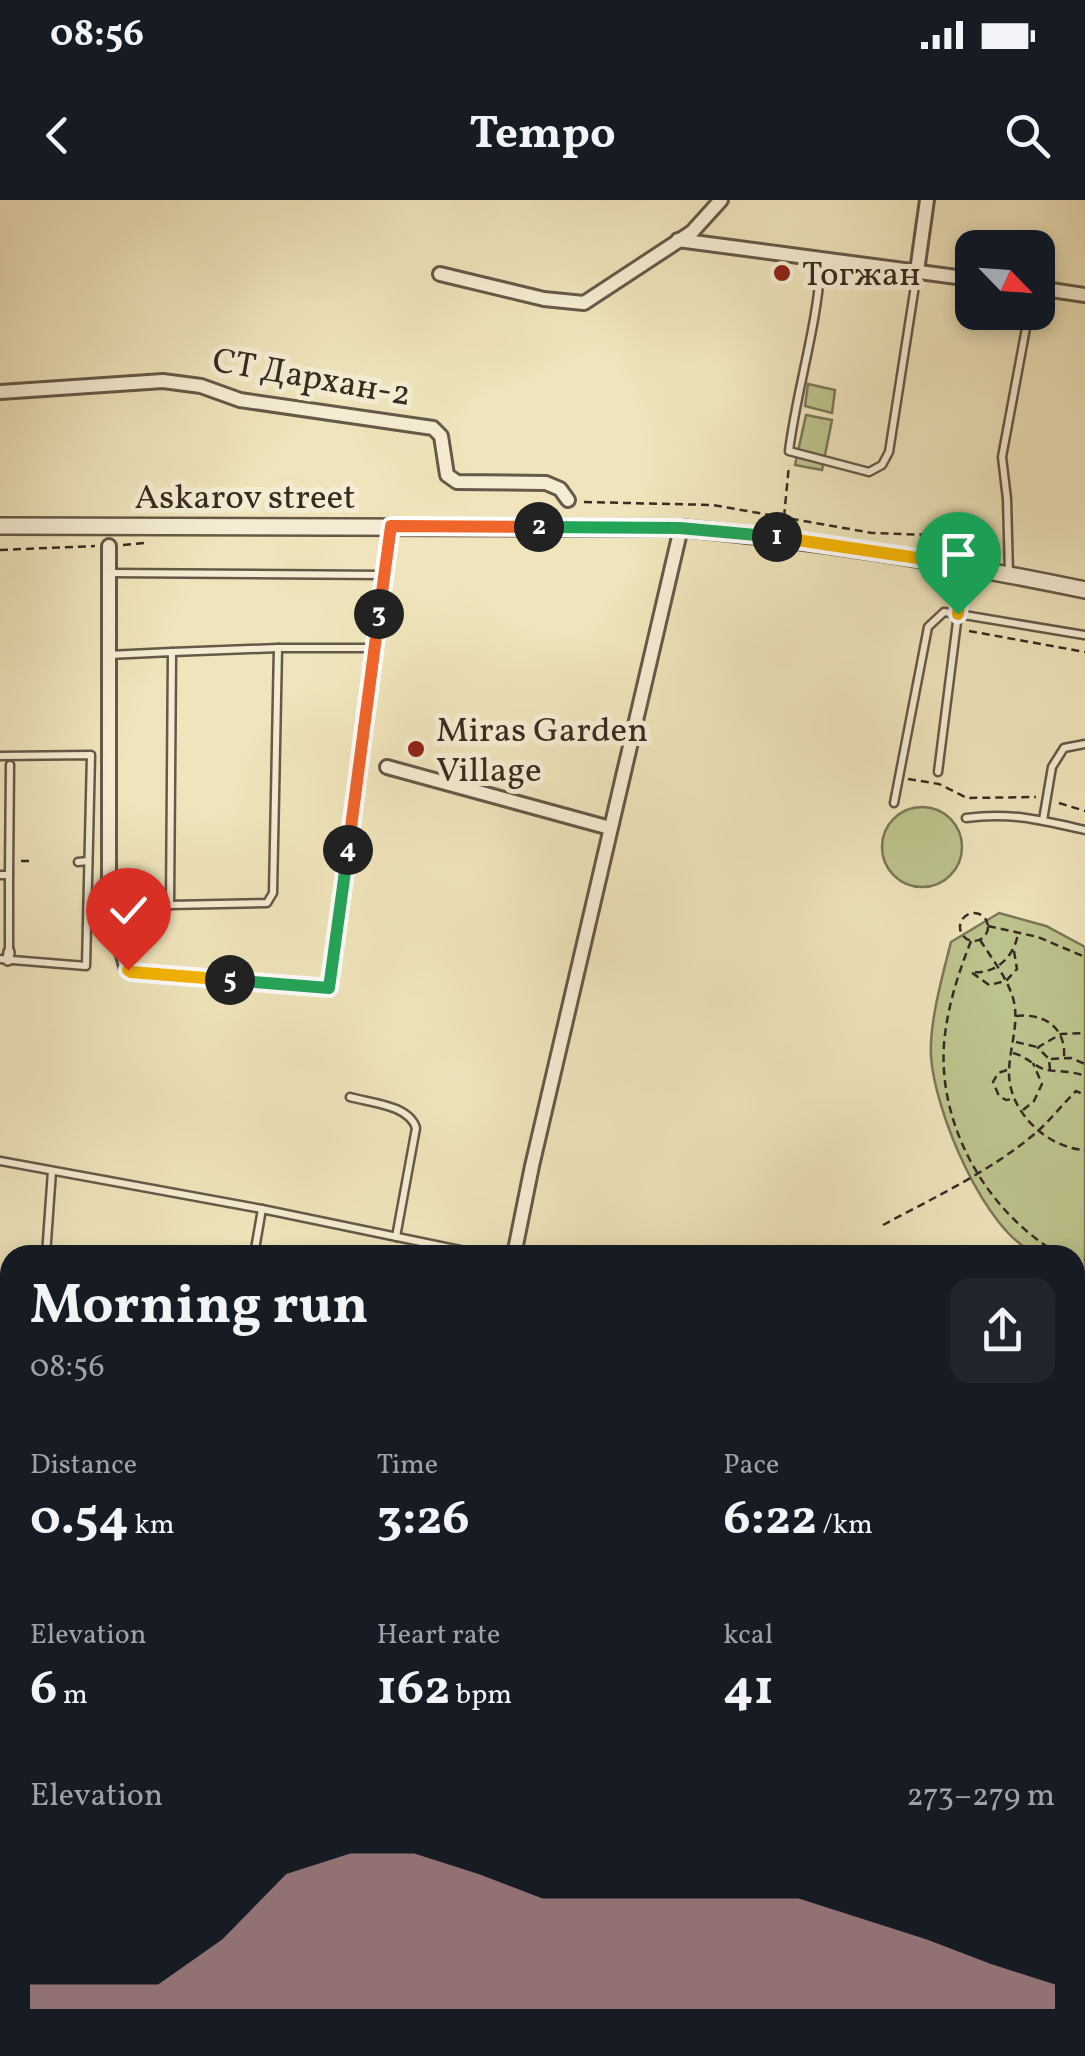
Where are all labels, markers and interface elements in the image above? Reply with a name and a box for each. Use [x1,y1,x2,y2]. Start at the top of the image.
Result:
text: 08:56 [50,9,144,62]
text: Tempo [469,104,616,167]
icon: back [30,108,85,163]
icon: search [1000,108,1055,163]
north arrow [955,230,1055,330]
map controls [955,230,1055,330]
place label: Тогжан [802,252,921,300]
marker: Тогжан [771,262,793,284]
street label: СТ Дархан-2 [208,338,415,420]
street label: Askarov street [135,475,355,523]
pin: 2 [514,502,564,552]
text: 2 [532,507,546,546]
pin: 1 [752,512,802,562]
pin [916,512,1001,615]
text: 1 [771,517,783,556]
icon: arrive [931,527,986,582]
pin: 3 [354,589,404,639]
text: 3 [372,594,386,633]
place label: Miras Garden Village [436,708,648,796]
marker: Miras Garden Village [405,738,427,760]
pin: 4 [323,825,373,875]
text: 4 [340,830,356,869]
pin [86,868,171,971]
icon: check [101,883,156,938]
pin: 5 [205,955,255,1005]
text: 5 [223,960,237,999]
text: Morning run [30,1270,369,1346]
button: share [950,1278,1055,1383]
text: 08:56 [30,1346,105,1390]
text: Distance [30,1446,137,1485]
text: Time [377,1446,438,1485]
text: Pace [723,1446,779,1485]
text: 0.54 [30,1485,129,1555]
text: 3:26 [377,1485,470,1555]
text: 6:22 [723,1485,817,1555]
text: km [129,1506,175,1545]
text: /km [817,1506,873,1545]
text: Elevation [30,1616,146,1655]
text: Heart rate [377,1616,500,1655]
text: kcal [723,1616,773,1655]
text: 6 [30,1655,57,1725]
text: 162 [377,1655,450,1725]
text: 41 [723,1655,774,1725]
text: m [57,1676,88,1715]
text: bpm [450,1676,512,1715]
text: Elevation [30,1775,163,1819]
text: 273–279 m [907,1775,1055,1819]

